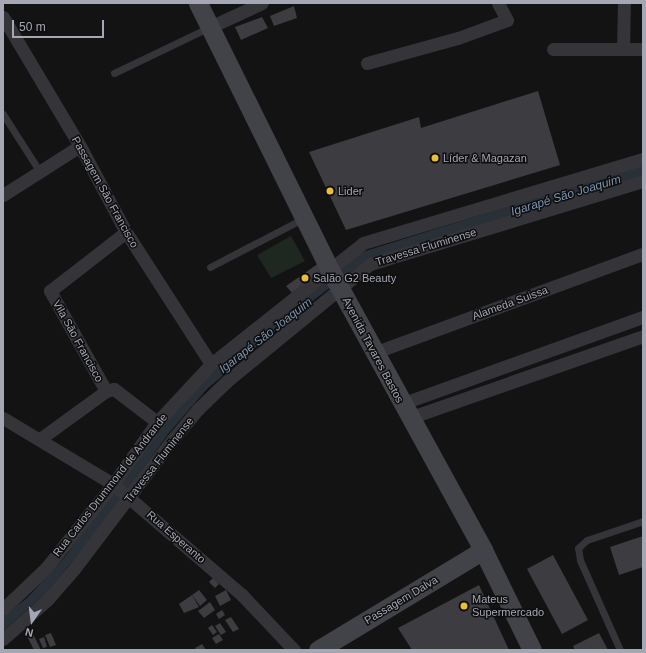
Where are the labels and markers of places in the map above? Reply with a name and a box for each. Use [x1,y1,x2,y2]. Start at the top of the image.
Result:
place label: Líder & Magazan [443,151,527,165]
marker: Líder & Magazan [430,153,440,163]
place label: Lider [338,184,362,198]
marker: Lider [325,186,335,196]
place label: Salão G2 Beauty [313,271,396,285]
marker: Salão G2 Beauty [300,273,310,283]
place label: Mateus Supermercado [472,593,544,619]
marker: Mateus Supermercado [459,601,469,611]

